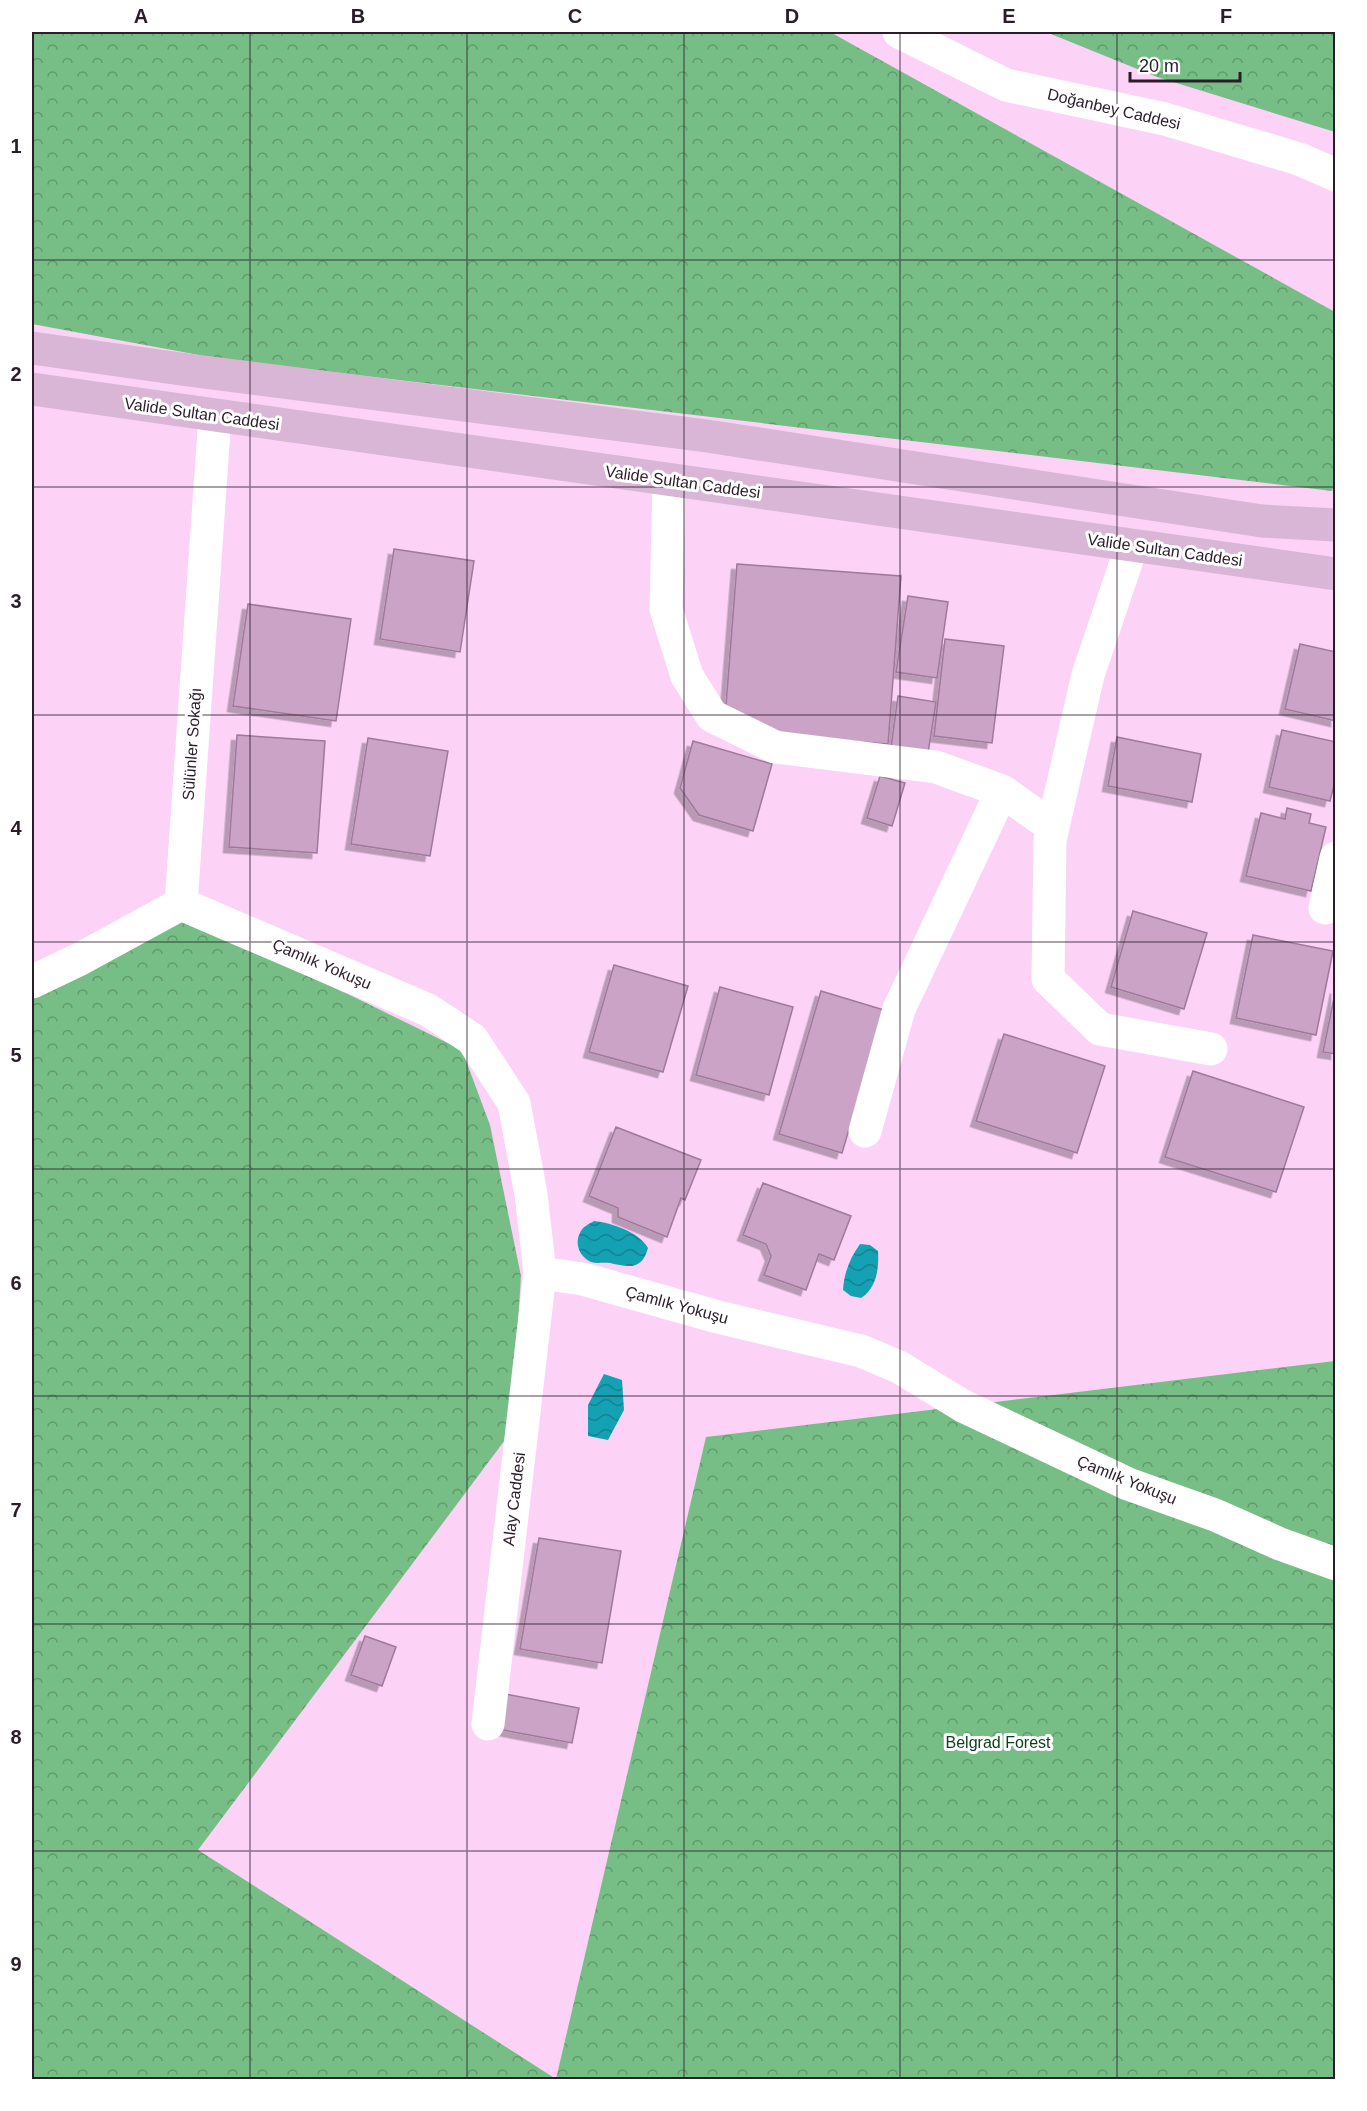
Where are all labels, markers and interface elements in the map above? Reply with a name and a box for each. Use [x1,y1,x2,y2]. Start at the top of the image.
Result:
text: A [134,5,148,27]
text: B [351,5,365,27]
text: C [568,5,582,27]
text: D [785,5,799,27]
text: E [1002,5,1016,27]
text: F [1220,5,1232,27]
scale bar [1130,45,1240,83]
text: 20 m [1139,56,1179,76]
street label: Doğanbey Caddesi [1046,85,1182,133]
text: 1 [10,135,22,157]
text: 2 [10,363,22,385]
street label: Valide Sultan Caddesi [123,395,281,433]
street label: Valide Sultan Caddesi [604,463,762,501]
street label: Valide Sultan Caddesi [1086,531,1244,569]
text: 3 [10,590,22,612]
street label: Sülünler Sokağı [180,687,204,801]
text: 4 [10,817,22,839]
street label: Çamlık Yokuşu [270,935,374,993]
text: 5 [10,1044,22,1066]
text: 6 [10,1272,22,1294]
street label: Çamlık Yokuşu [624,1283,730,1327]
street label: Alay Caddesi [500,1451,528,1547]
street label: Çamlık Yokuşu [1075,1452,1179,1508]
text: 7 [10,1499,22,1521]
text: 8 [10,1726,22,1748]
park label: Belgrad Forest [946,1734,1051,1751]
text: 9 [10,1953,22,1975]

